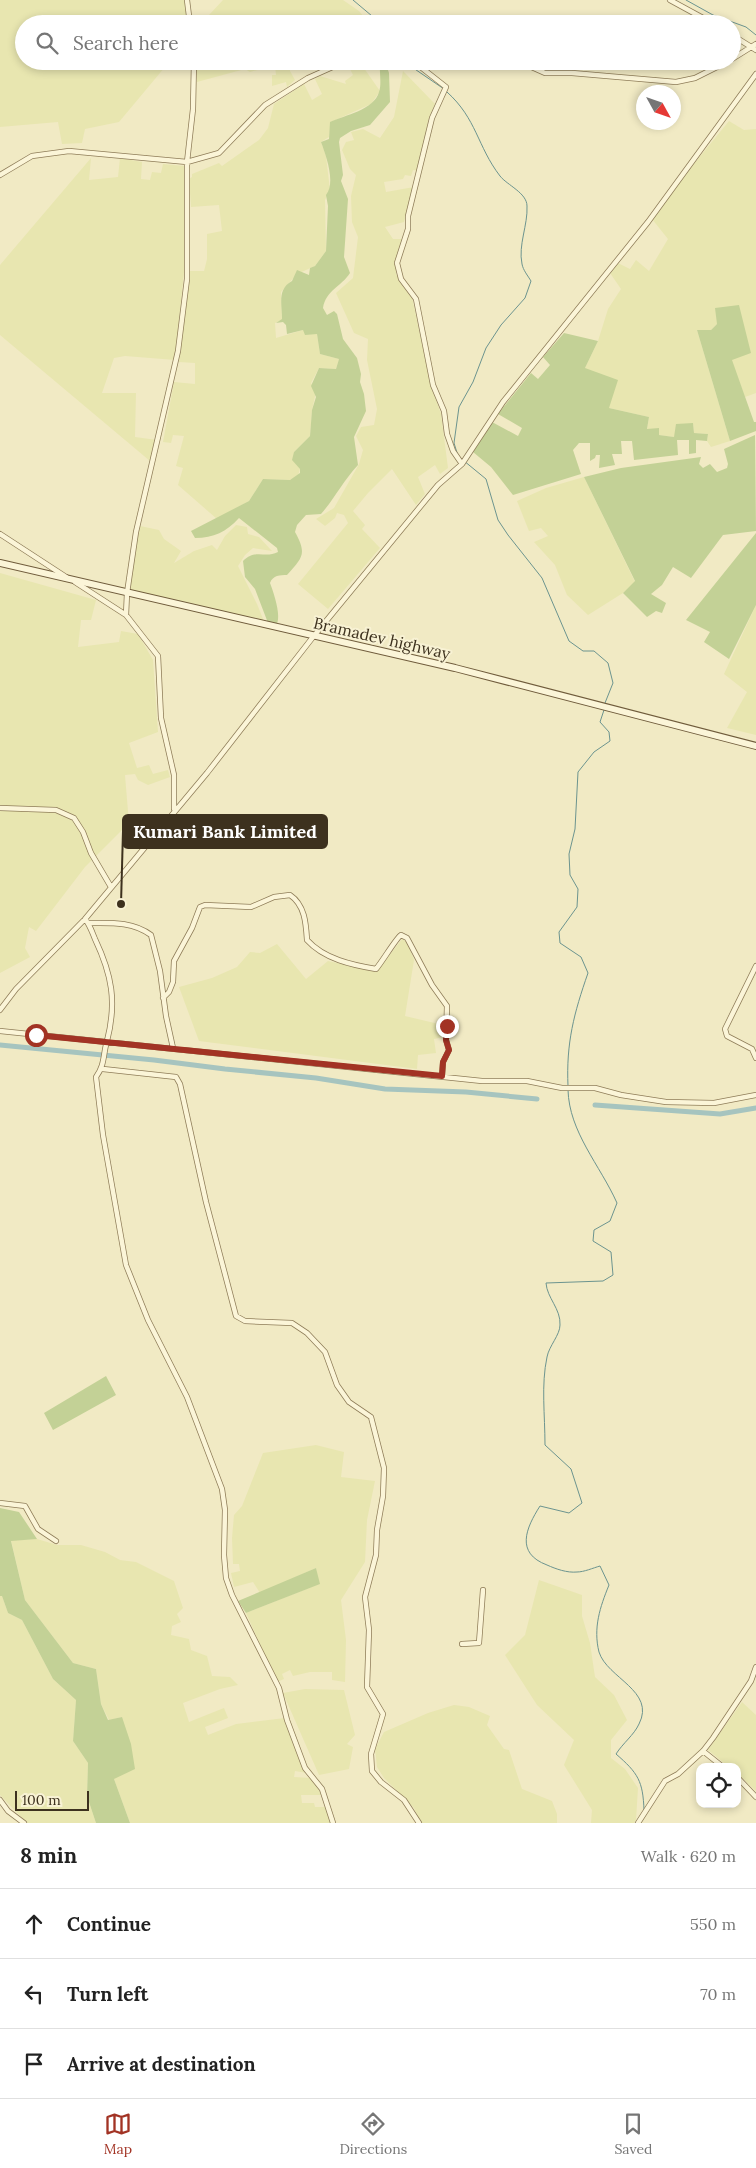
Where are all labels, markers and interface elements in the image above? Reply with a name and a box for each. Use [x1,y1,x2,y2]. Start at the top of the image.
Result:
search box [15,15,741,70]
icon: search [33,29,61,57]
text: Search here [73,31,179,55]
north arrow [636,85,681,130]
street label: Bramadev highway [312,613,453,664]
callout: Kumari Bank Limited [123,815,327,848]
text: Kumari Bank Limited [133,820,317,843]
route end [436,1015,459,1038]
route start [25,1024,48,1047]
map controls [696,1763,741,1808]
button: locate [696,1763,741,1808]
scale bar [15,1788,89,1811]
text: 100 m [22,1791,61,1809]
text: 8 min [20,1842,77,1869]
text: Walk · 620 m [641,1846,736,1866]
icon: ahead [20,1910,48,1938]
text: Continue [67,1912,151,1936]
text: 550 m [690,1914,736,1934]
icon: left [20,1980,48,2008]
text: Turn left [67,1982,148,2006]
text: 70 m [700,1984,736,2004]
icon: arrive [20,2050,48,2078]
text: Arrive at destination [67,2052,256,2076]
tab: Map [104,2110,132,2158]
tab: Directions [339,2110,407,2158]
tab: Saved [614,2110,652,2158]

